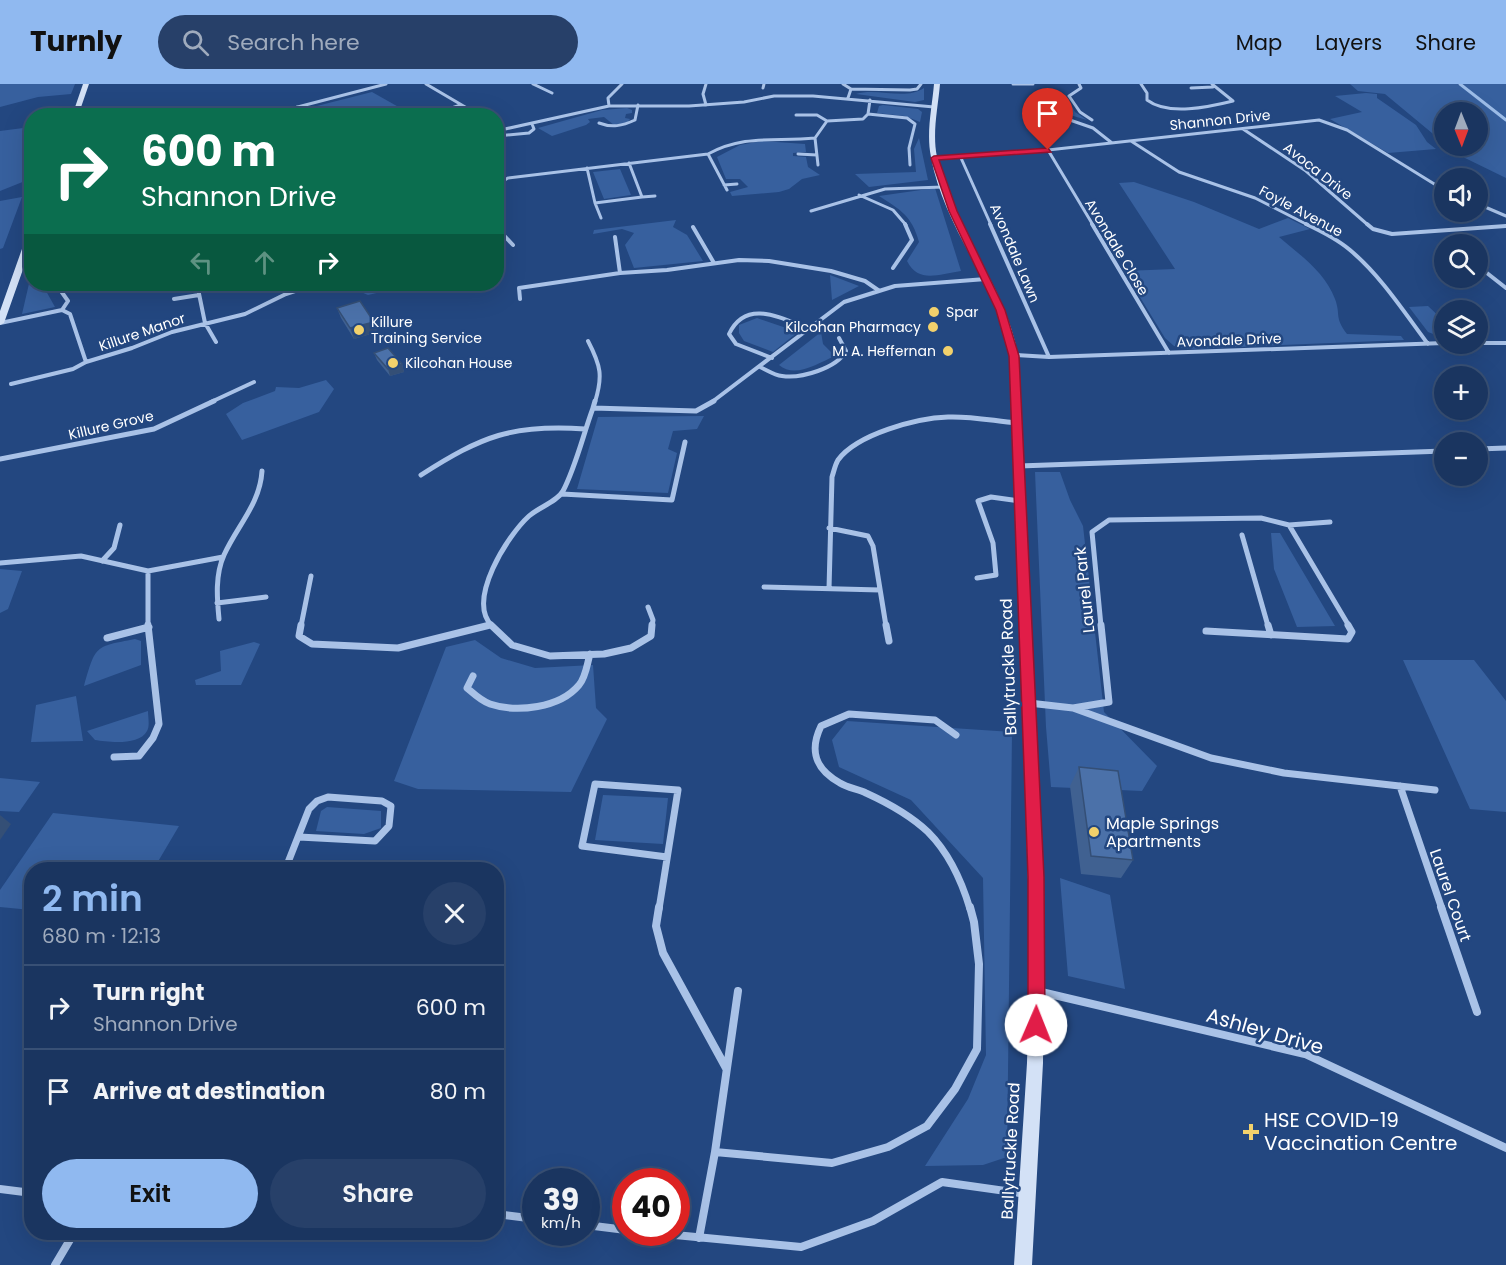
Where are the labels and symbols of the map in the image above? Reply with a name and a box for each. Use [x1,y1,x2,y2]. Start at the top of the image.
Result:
pin [1022,88,1073,150]
north arrow [1434,102,1488,156]
street label: Shannon Drive [1169,105,1272,135]
street label: Avoca Drive [1279,138,1357,205]
street label: Foyle Avenue [1256,180,1347,242]
street label: Avondale Close [1080,195,1154,299]
street label: Avondale Lawn [985,200,1045,306]
place label: Spar [946,302,978,322]
marker: Spar [927,305,941,319]
street label: Killure Manor [96,308,188,356]
place label: Killure Training Service [371,312,482,348]
place label: Kilcohan Pharmacy [785,317,921,337]
marker: Kilcohan Pharmacy [926,320,940,334]
marker: Killure Training Service [352,323,366,337]
street label: Avondale Drive [1176,328,1282,352]
place label: M. A. Heffernan [832,341,936,361]
marker: M. A. Heffernan [941,344,955,358]
place label: Kilcohan House [405,353,513,373]
marker: Kilcohan House [386,356,400,370]
street label: Killure Grove [66,405,156,445]
street label: Laurel Park [1068,545,1100,634]
street label: Ballytruckle Road [995,598,1022,736]
place label: Maple Springs Apartments [1106,812,1219,853]
marker: Maple Springs Apartments [1087,825,1101,839]
street label: Laurel Court [1424,846,1477,945]
position arrow [1004,993,1068,1057]
street label: Ashley Drive [1203,1001,1327,1061]
street label: Ballytruckle Road [995,1082,1026,1220]
place label: HSE COVID-19 Vaccination Centre [1264,1106,1457,1157]
marker: HSE COVID-19 Vaccination Centre [1242,1123,1260,1141]
speed limit sign: 40 [612,1168,690,1246]

